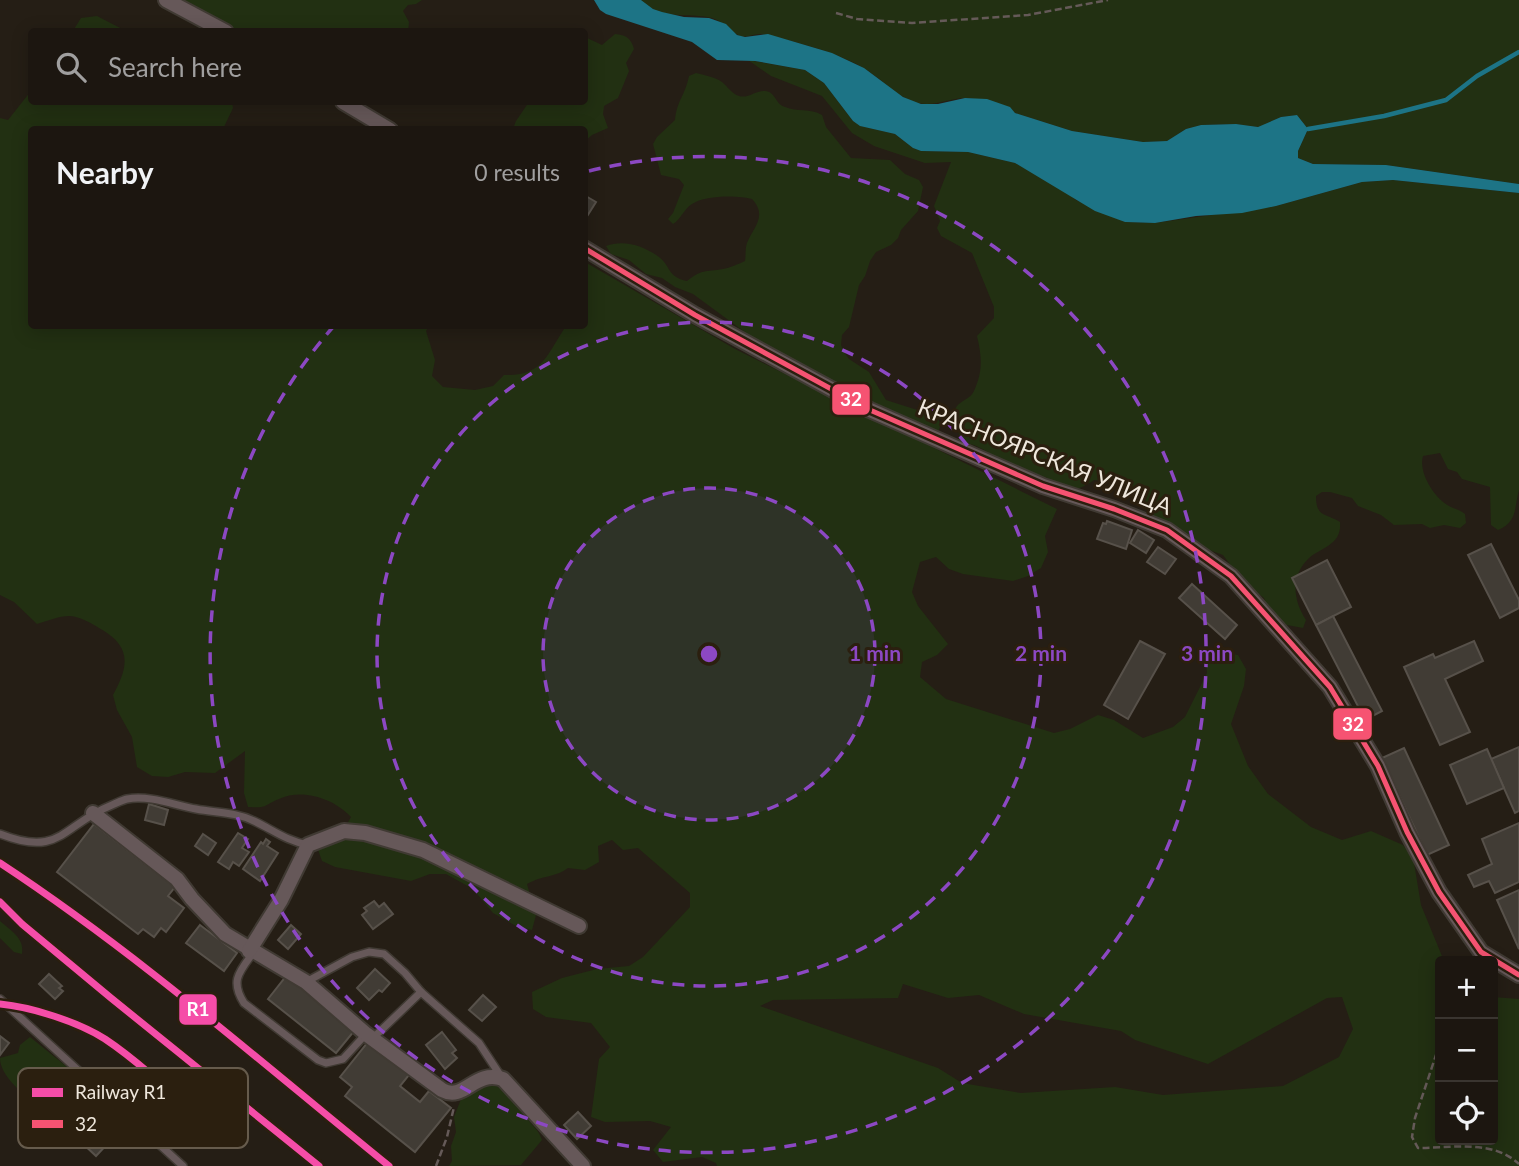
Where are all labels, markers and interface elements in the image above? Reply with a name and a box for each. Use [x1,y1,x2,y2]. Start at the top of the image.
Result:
search box [28,28,588,105]
icon: search [52,48,90,86]
text: Search here [108,51,242,83]
text: Nearby [56,154,154,190]
text: 0 results [474,158,560,186]
line badge: 32 [831,383,871,416]
text: 32 [840,387,862,410]
street label: КРАСНОЯРСКАЯ УЛИЦА [914,392,1177,520]
text: 1 min [849,640,901,665]
text: 2 min [1015,640,1067,665]
text: 3 min [1181,640,1233,665]
centre of rings [697,642,721,666]
line badge: 32 [1332,707,1373,741]
text: 32 [1342,712,1364,735]
map controls [1435,956,1498,1145]
button: + [1435,956,1498,1019]
line badge: R1 [178,993,218,1026]
text: R1 [186,997,210,1020]
button: − [1435,1019,1498,1082]
legend [18,1068,248,1148]
text: Railway R1 [75,1080,166,1103]
button: locate [1435,1082,1498,1145]
text: 32 [75,1112,97,1135]

